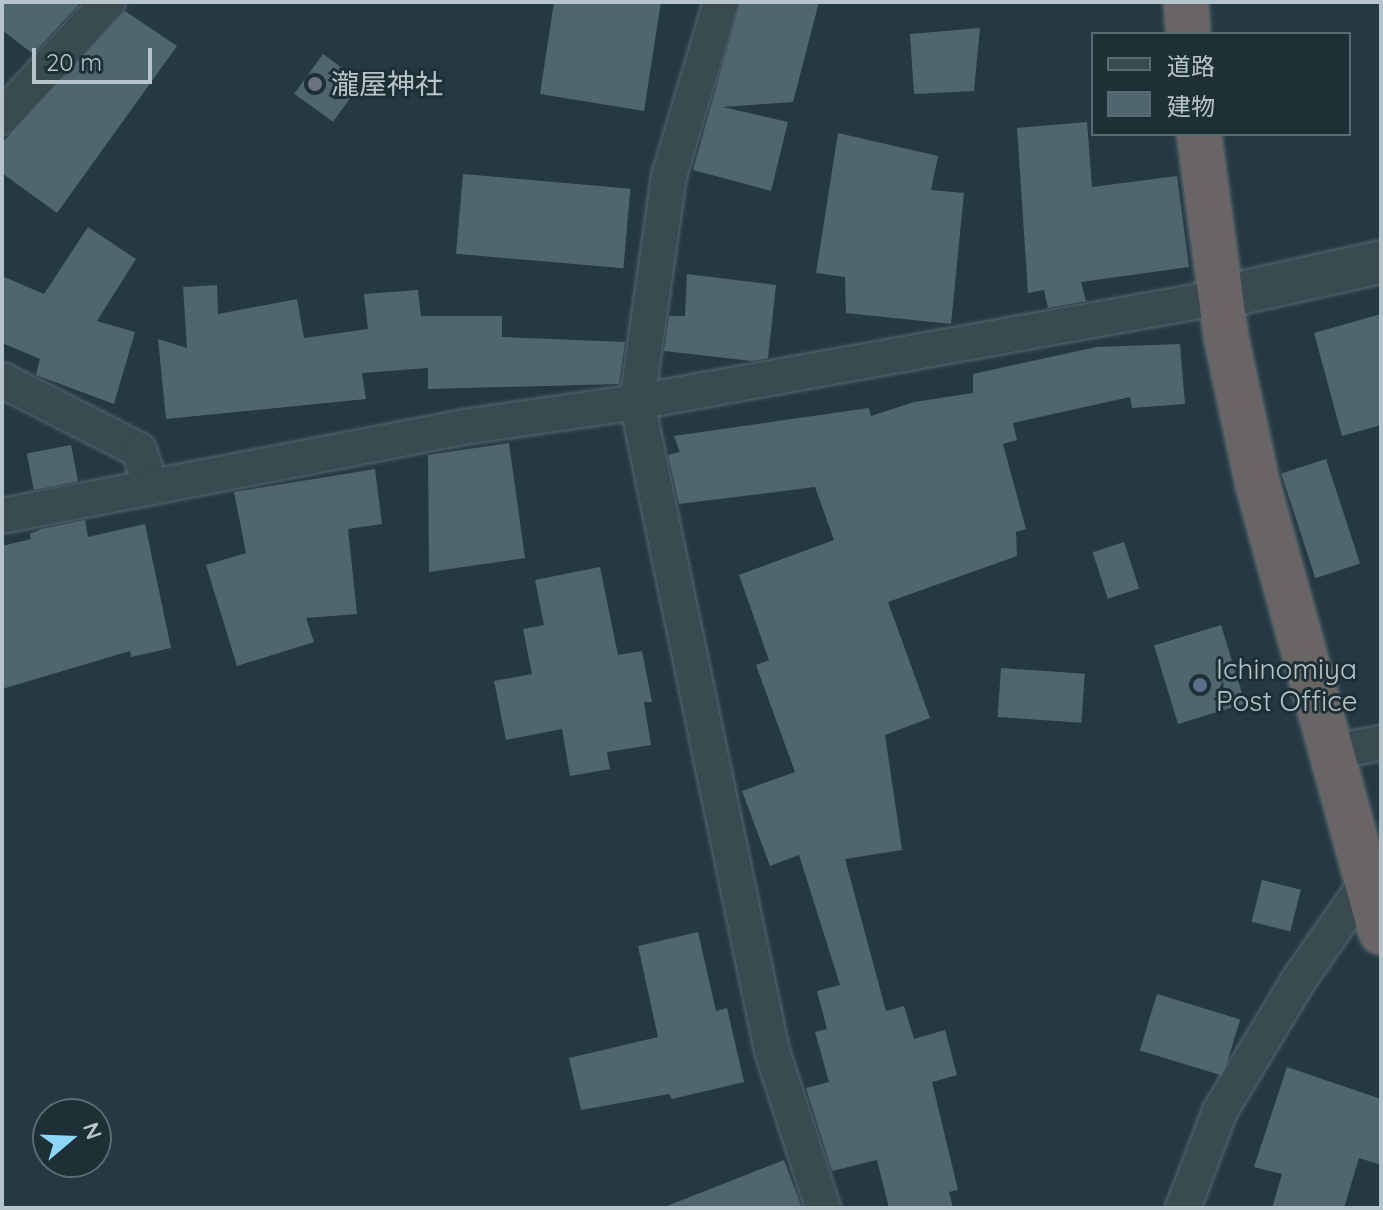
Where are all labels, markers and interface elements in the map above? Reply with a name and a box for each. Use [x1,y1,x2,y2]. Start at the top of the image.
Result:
scale bar [36,32,156,82]
legend [1091,32,1351,136]
text: 20 m [46,47,102,77]
text: 道路 [1167,51,1215,81]
place label: 瀧屋神社 [331,67,443,101]
marker: 瀧屋神社 [306,75,324,93]
text: 建物 [1167,91,1215,121]
place label: Ichinomiya Post Office [1216,652,1357,718]
marker: Ichinomiya Post Office [1191,676,1209,694]
north arrow [32,1098,112,1178]
text: N [77,1119,109,1143]

